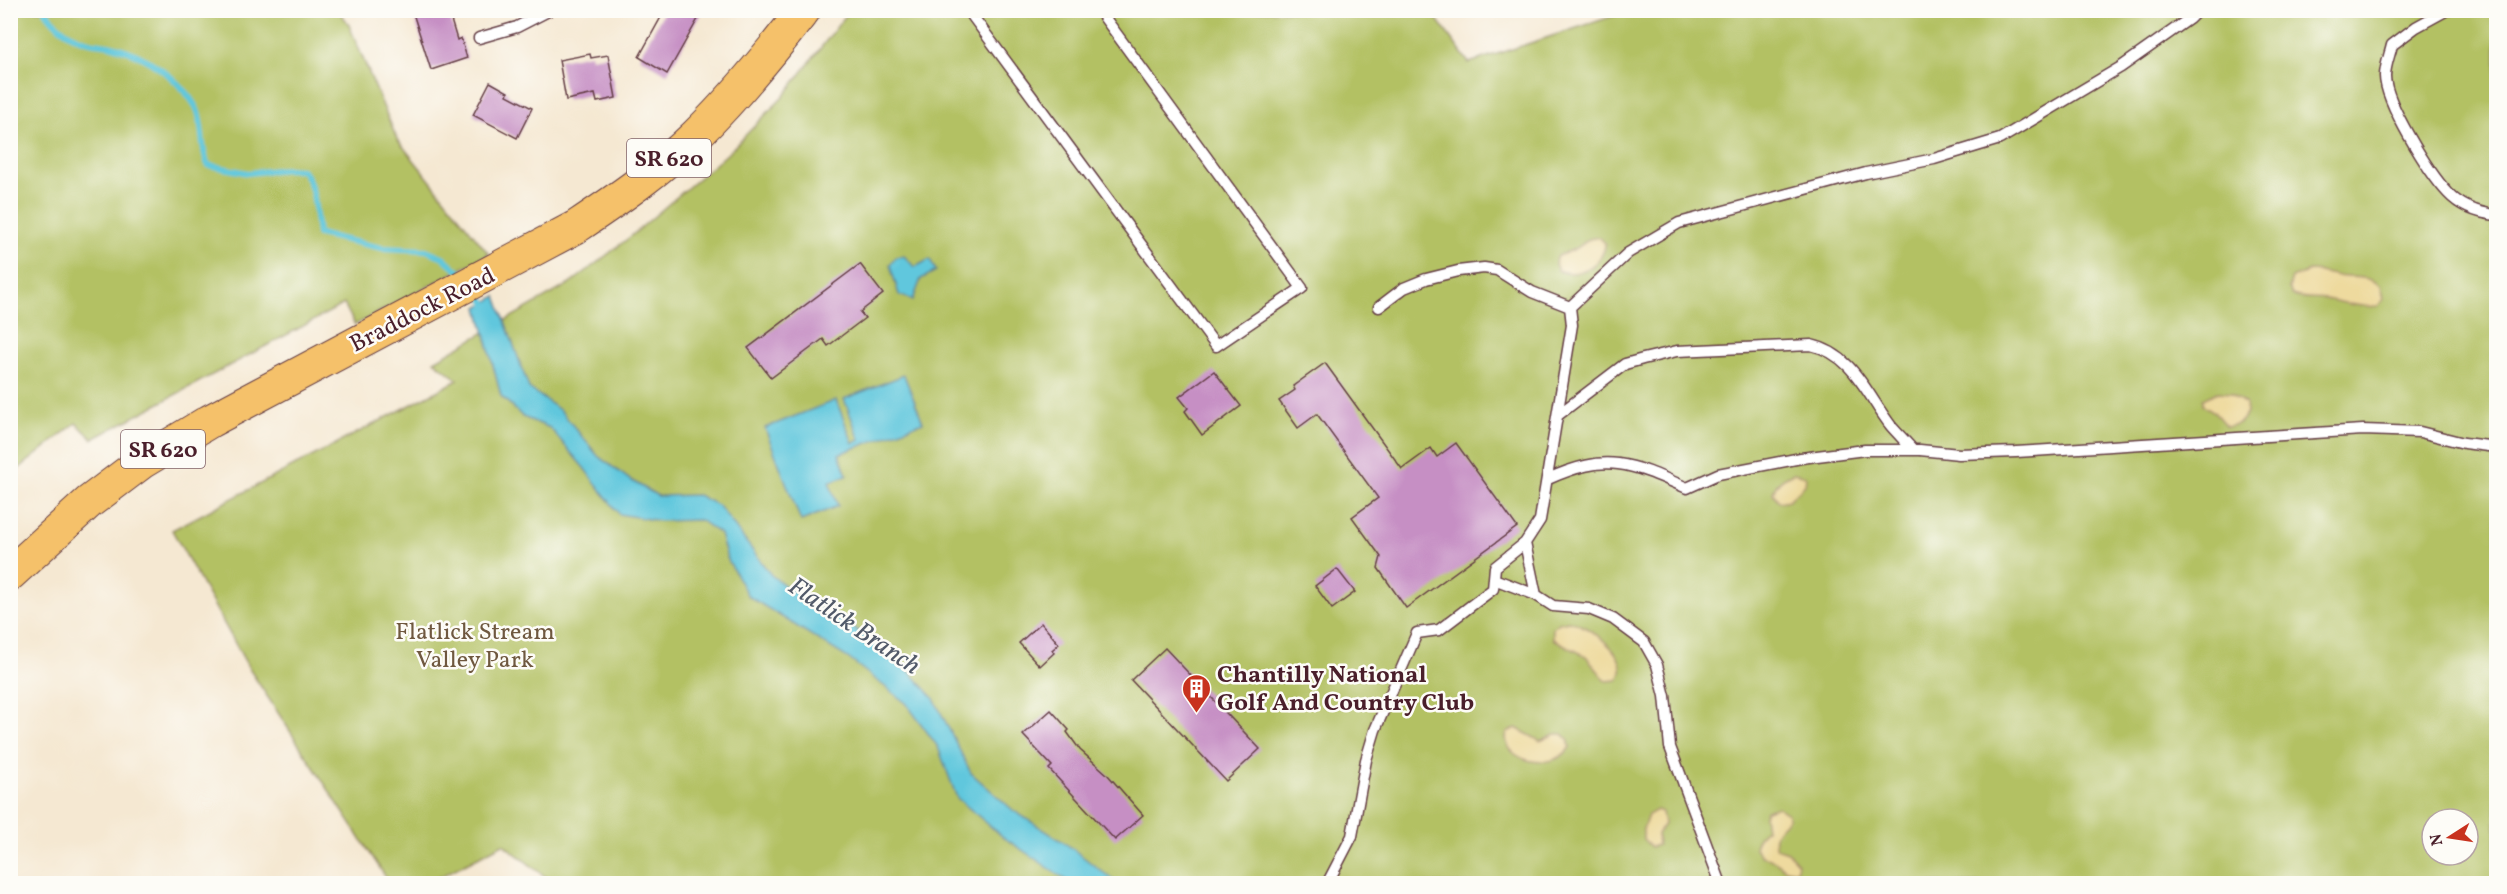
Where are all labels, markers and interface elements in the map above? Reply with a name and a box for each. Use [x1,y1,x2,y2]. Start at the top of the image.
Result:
road number: SR 620 [627,139,711,177]
street label: Braddock Road [344,260,501,362]
road number: SR 620 [121,430,205,468]
water label: Flatlick Branch [781,569,927,684]
park label: Flatlick Stream Valley Park [395,616,555,678]
place label: Chantilly National Golf And Country Club [1217,659,1474,721]
building icon: Chantilly National Golf And Country Club [1180,672,1212,714]
north arrow [2420,807,2480,867]
text: N [2425,831,2449,848]

